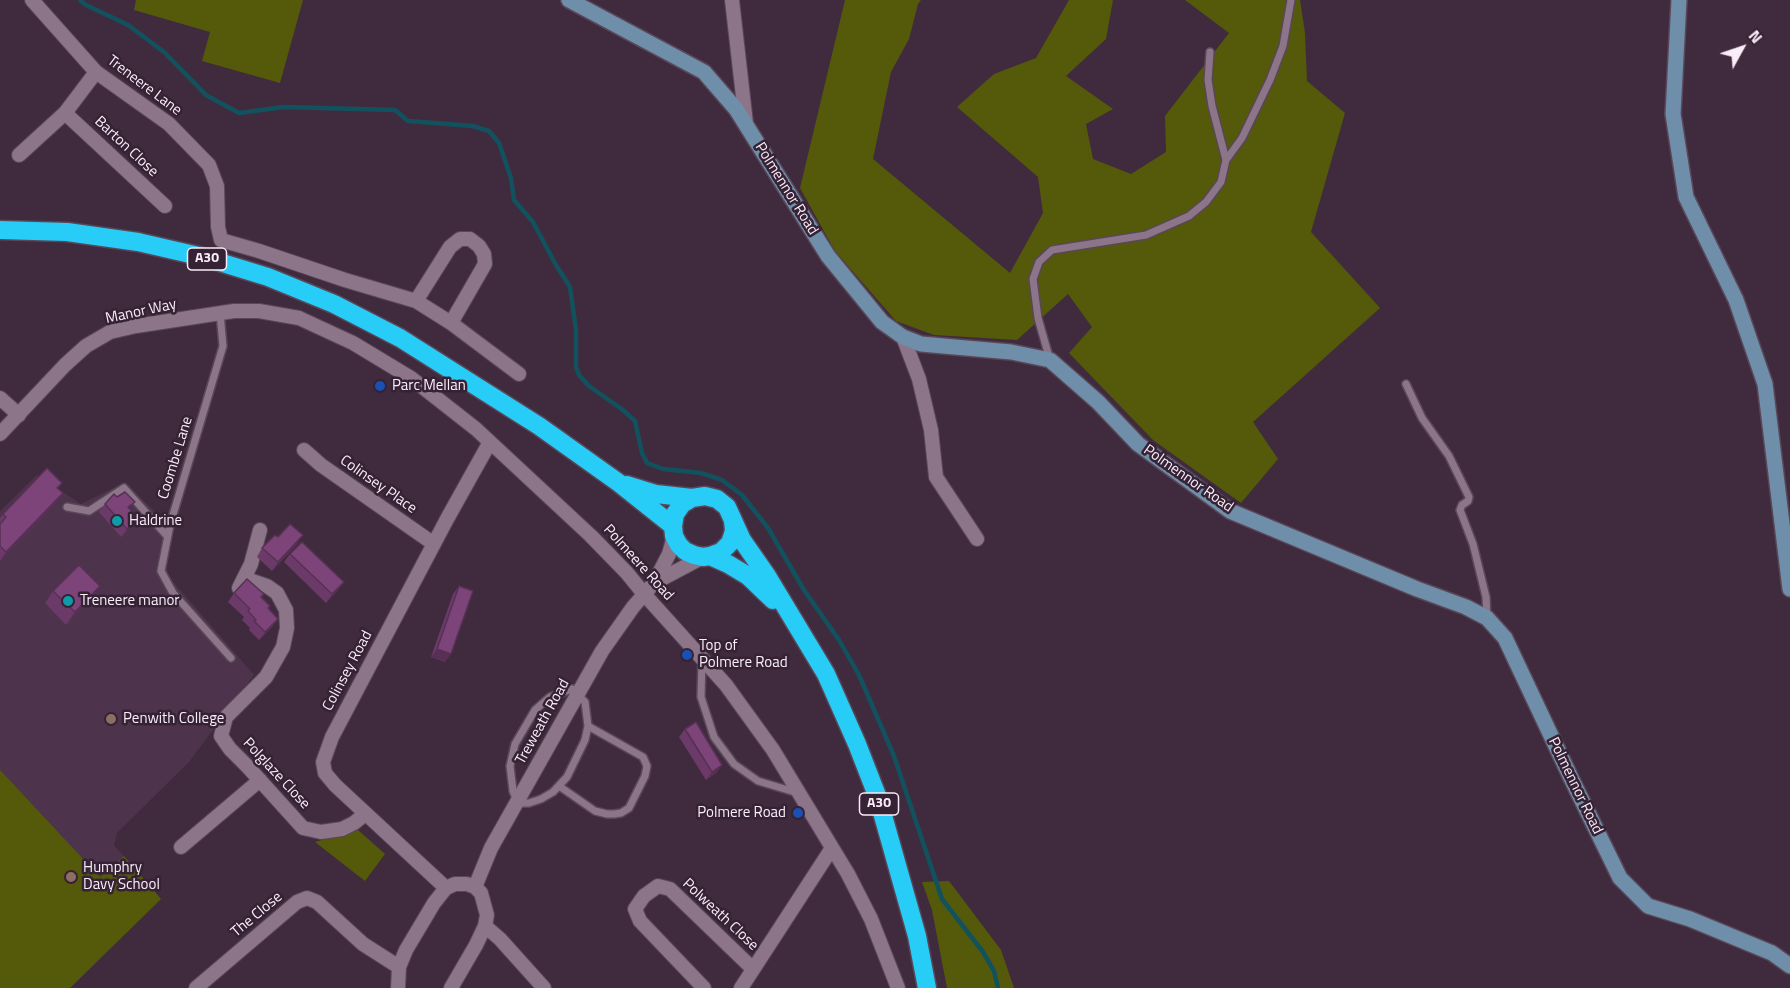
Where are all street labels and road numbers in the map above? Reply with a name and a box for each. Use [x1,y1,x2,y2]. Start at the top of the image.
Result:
street label: Treneere Lane [103,52,185,120]
street label: Barton Close [90,113,162,181]
street label: Polmennor Road [750,140,822,238]
road number: A30 [188,248,226,270]
street label: Manor Way [104,296,178,328]
street label: Coombe Lane [155,414,197,502]
street label: Polmennor Road [1140,441,1236,517]
street label: Colinsey Place [336,452,420,518]
street label: Polmeere Road [599,521,677,605]
street label: Colinsey Road [319,628,377,714]
street label: Treweath Road [512,676,574,768]
street label: Polglaze Close [239,735,313,813]
street label: Polmennor Road [1544,735,1606,837]
road number: A30 [860,793,898,815]
street label: Polweath Close [678,875,762,955]
street label: The Close [228,889,286,941]

